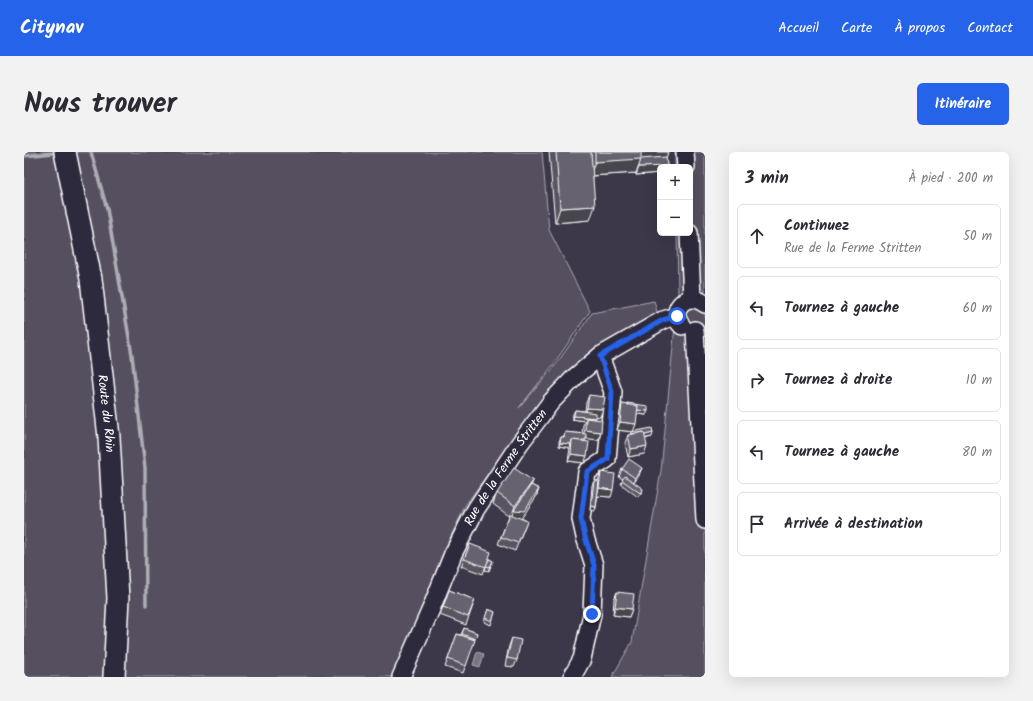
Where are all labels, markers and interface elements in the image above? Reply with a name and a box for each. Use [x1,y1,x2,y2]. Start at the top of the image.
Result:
text: Citynav [20,13,83,43]
text: Accueil [778,17,819,39]
text: Carte [841,17,872,39]
text: À propos [894,17,945,39]
text: Contact [967,17,1013,39]
text: Nous trouver [24,82,177,127]
button: Itinéraire [917,83,1009,125]
map controls [657,164,693,236]
button: + [657,164,693,200]
text: 3 min [745,165,789,192]
text: À pied · 200 m [909,168,993,189]
button: − [657,200,693,236]
text: Continuez [784,214,849,238]
icon: ahead [746,225,768,247]
text: 50 m [963,226,992,247]
text: Rue de la Ferme Stritten [784,238,922,259]
text: Tournez à gauche [784,296,899,320]
icon: left [746,297,768,319]
text: 60 m [963,298,992,319]
route start [668,307,686,325]
text: Tournez à droite [784,368,892,392]
icon: right [746,369,768,391]
text: 10 m [966,370,992,391]
street label: Route du Rhin [91,373,120,453]
street label: Rue de la Ferme Stritten [458,404,553,530]
text: Tournez à gauche [784,440,899,464]
icon: left [746,441,768,463]
text: 80 m [962,442,992,463]
text: Arrivée à destination [784,512,923,536]
icon: arrive [746,513,768,535]
route end [583,605,601,623]

